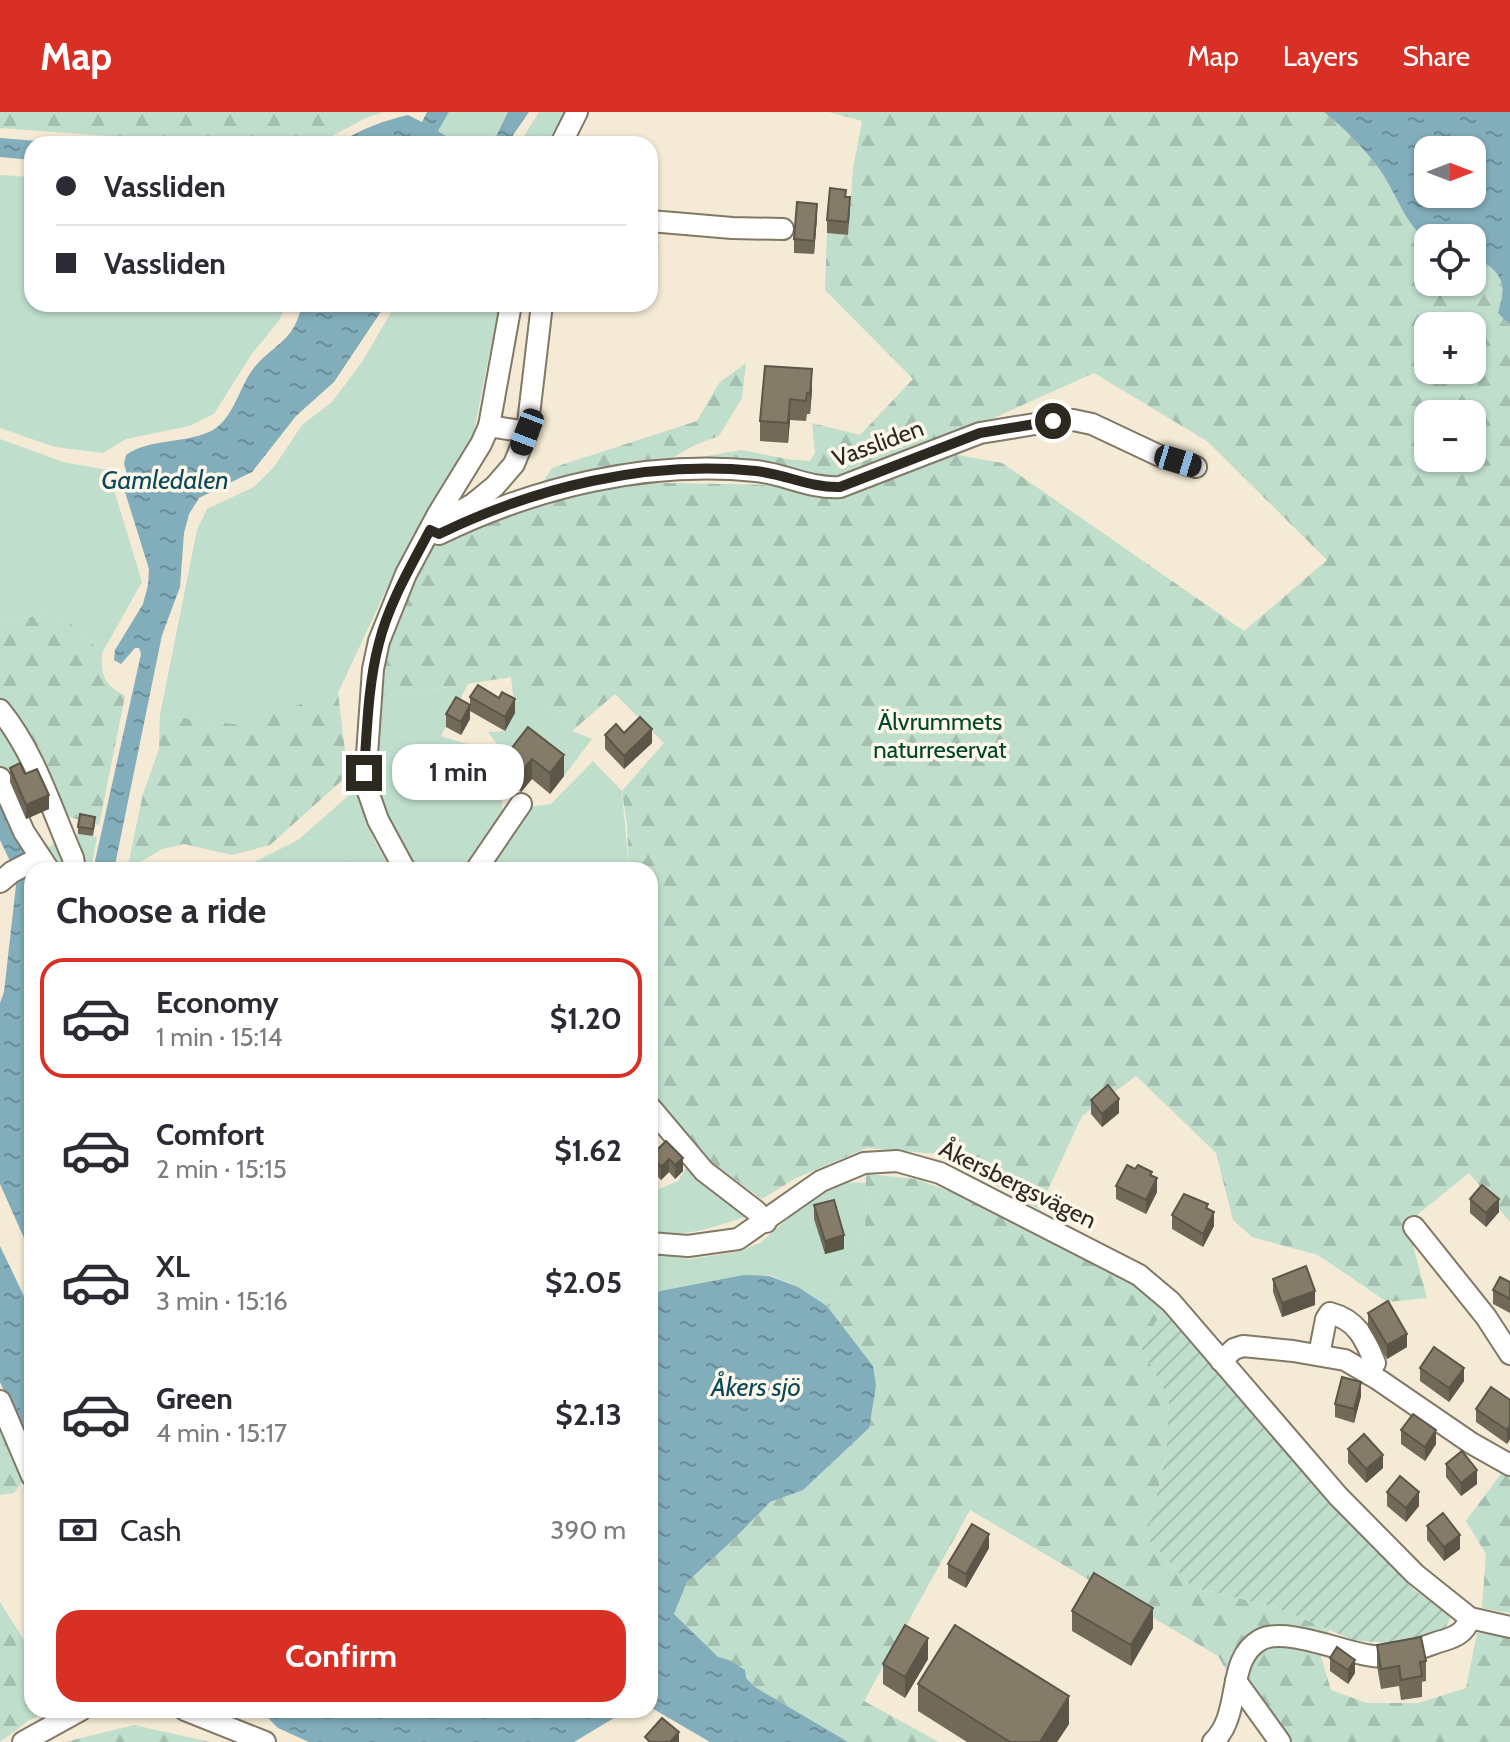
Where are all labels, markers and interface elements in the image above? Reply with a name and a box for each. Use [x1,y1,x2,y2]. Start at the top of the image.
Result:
text: Map [40,33,112,80]
text: Map [1187,39,1239,73]
text: Layers [1283,39,1358,73]
text: Share [1402,39,1470,73]
north arrow [1414,136,1486,208]
map controls [1414,136,1486,472]
text: Vassliden [104,168,226,205]
button: locate [1414,224,1486,296]
text: Vassliden [104,245,226,282]
button: + [1414,312,1486,384]
button: − [1414,400,1486,472]
route start [1035,403,1071,439]
car [507,405,547,459]
street label: Vassliden [828,413,928,473]
car [1152,443,1204,479]
water label: Gamledalen [101,464,229,496]
park label: Älvrummets naturreservat [873,707,1007,764]
callout: 1 min [392,745,524,801]
route end [346,755,382,791]
text: 1 min [429,756,487,788]
text: Choose a ride [56,888,266,932]
icon: car [60,982,132,1054]
text: Economy [156,984,279,1021]
text: $1.20 [550,1000,622,1037]
text: 1 min · 15:14 [156,1021,283,1053]
icon: car [60,1114,132,1186]
text: Comfort [156,1116,264,1153]
text: $1.62 [554,1132,622,1169]
street label: Åkersbergsvägen [935,1134,1101,1234]
text: 2 min · 15:15 [156,1153,287,1185]
icon: car [60,1246,132,1318]
text: XL [156,1248,190,1285]
text: $2.05 [545,1264,622,1301]
text: 3 min · 15:16 [156,1285,288,1317]
water label: Åkers sjö [710,1371,801,1403]
icon: car [60,1378,132,1450]
text: Green [156,1380,233,1417]
text: $2.13 [555,1396,622,1433]
text: 4 min · 15:17 [156,1417,287,1449]
icon: cash [56,1508,100,1552]
text: Cash [120,1512,182,1549]
text: 390 m [550,1514,626,1546]
button: Confirm [56,1610,626,1702]

